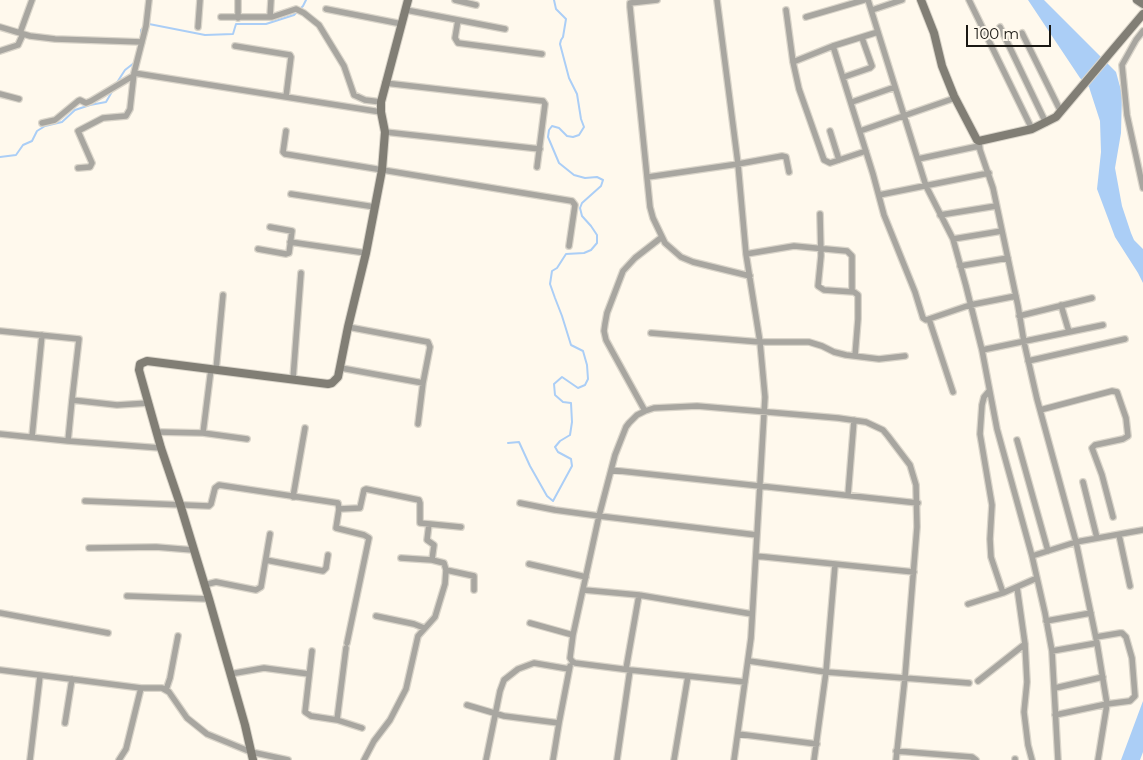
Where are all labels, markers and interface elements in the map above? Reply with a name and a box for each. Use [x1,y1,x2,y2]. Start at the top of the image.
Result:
scale bar [968,15,1053,47]
text: 100 m [974,24,1019,43]

